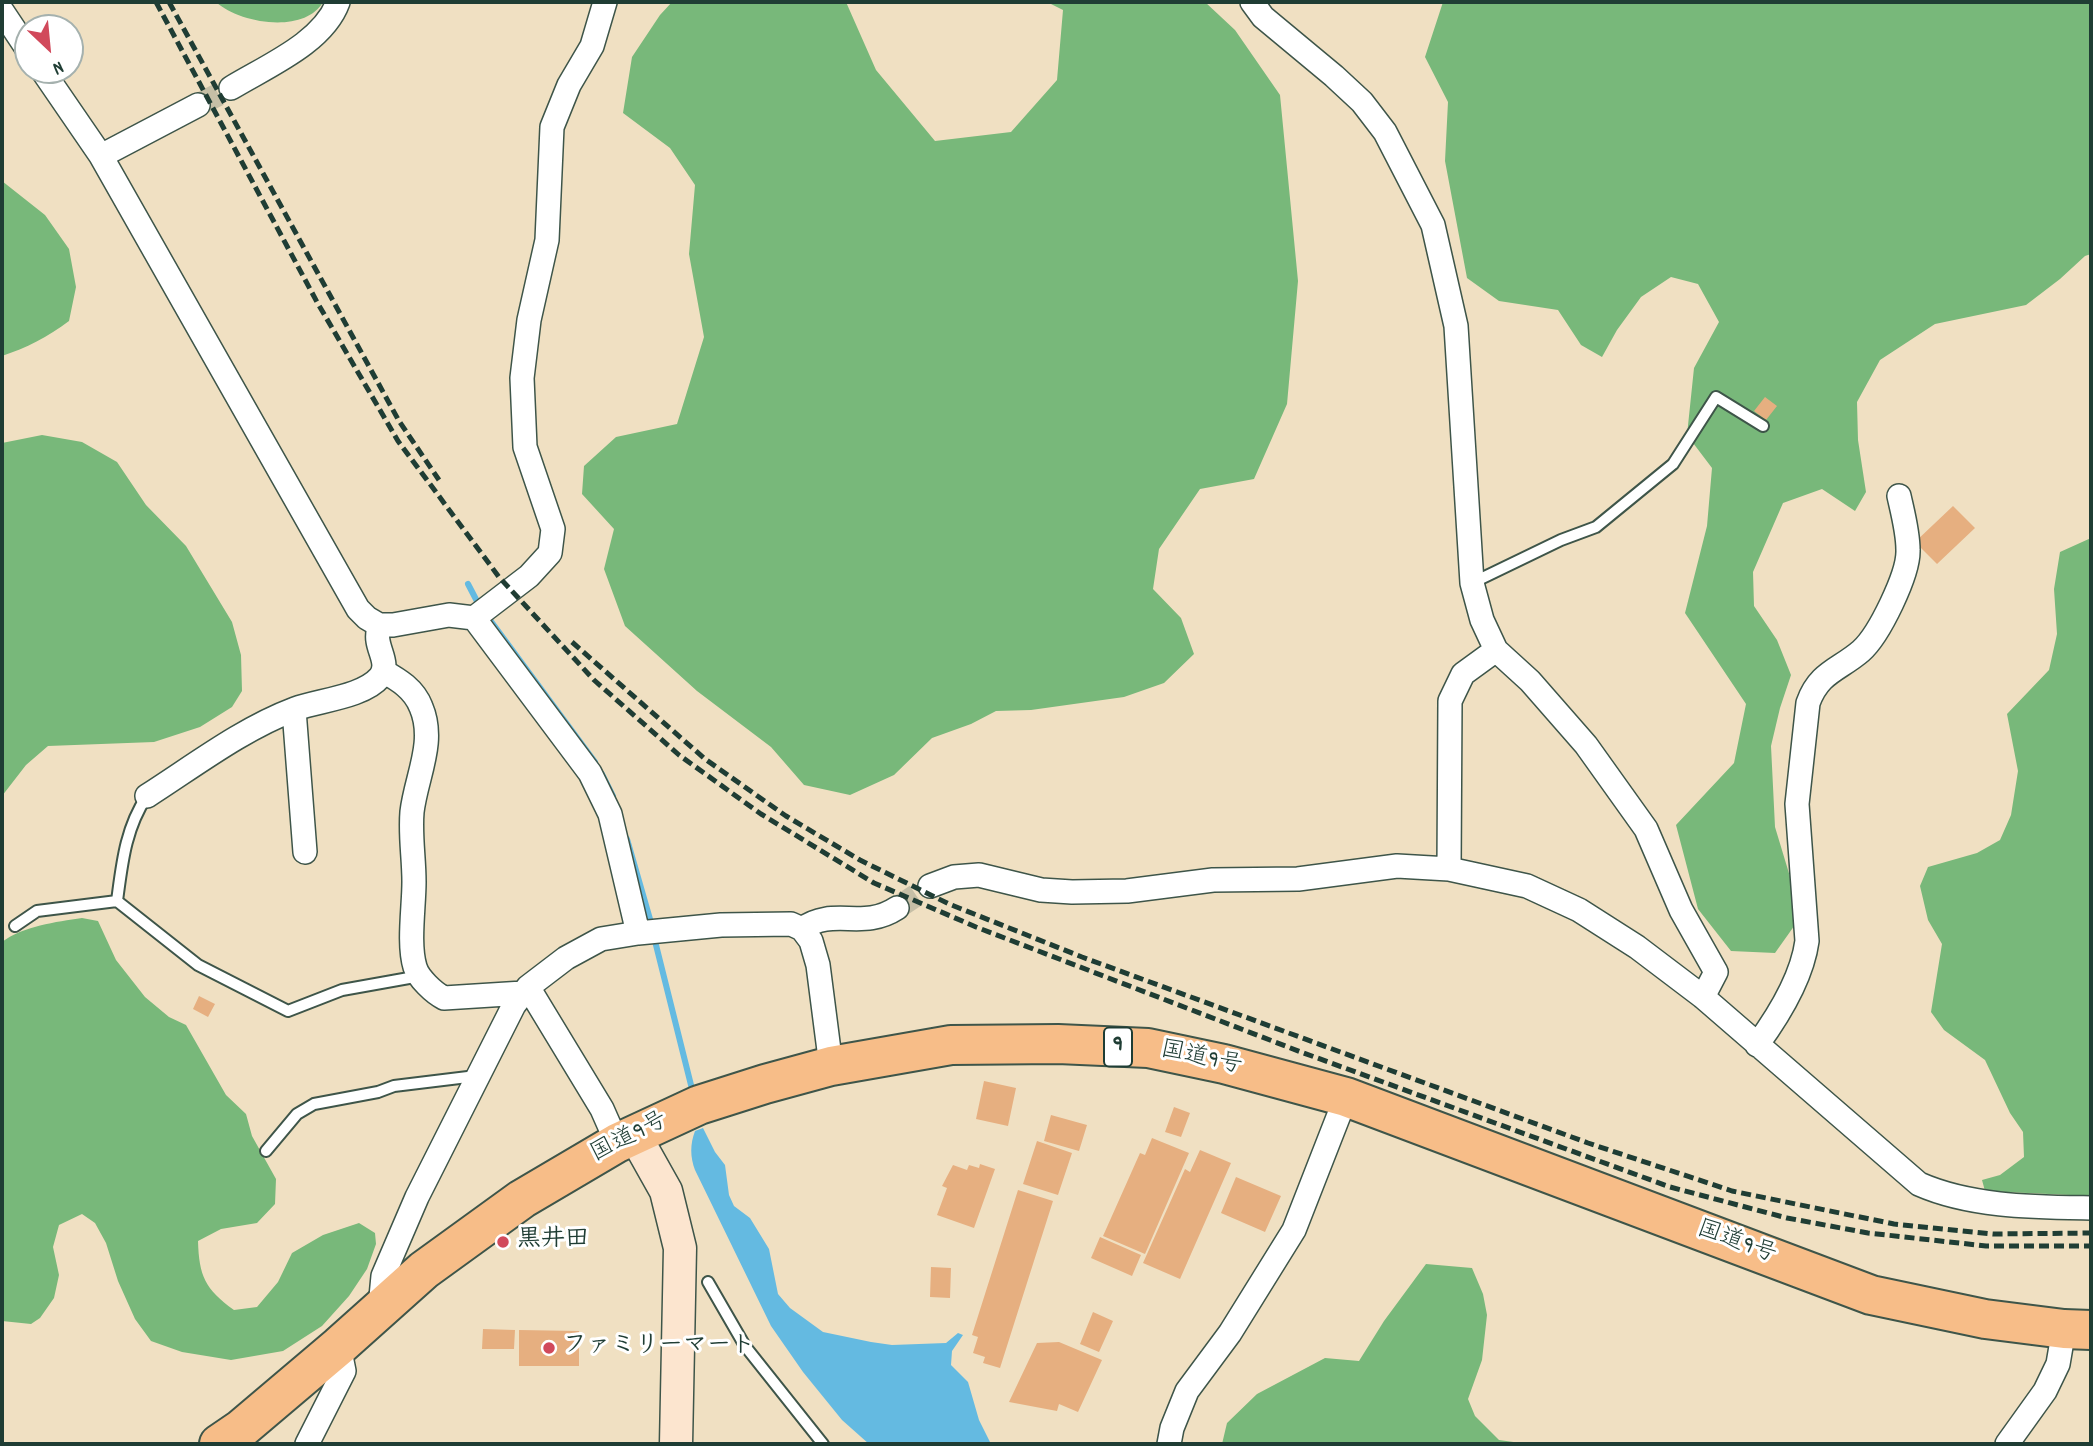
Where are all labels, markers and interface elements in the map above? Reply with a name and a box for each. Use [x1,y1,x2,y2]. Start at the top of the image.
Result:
north arrow [14,14,84,84]
text: N [47,52,68,81]
road number: 9 [1104,1028,1132,1066]
street label: 国道9号 [1157,1037,1245,1083]
street label: 国道9号 [586,1107,674,1171]
street label: 国道9号 [1692,1216,1780,1272]
place label: 黒井田 [517,1228,589,1256]
marker: 黒井田 [495,1234,511,1250]
place label: ファミリーマート [563,1334,755,1362]
marker: ファミリーマート [541,1340,557,1356]

